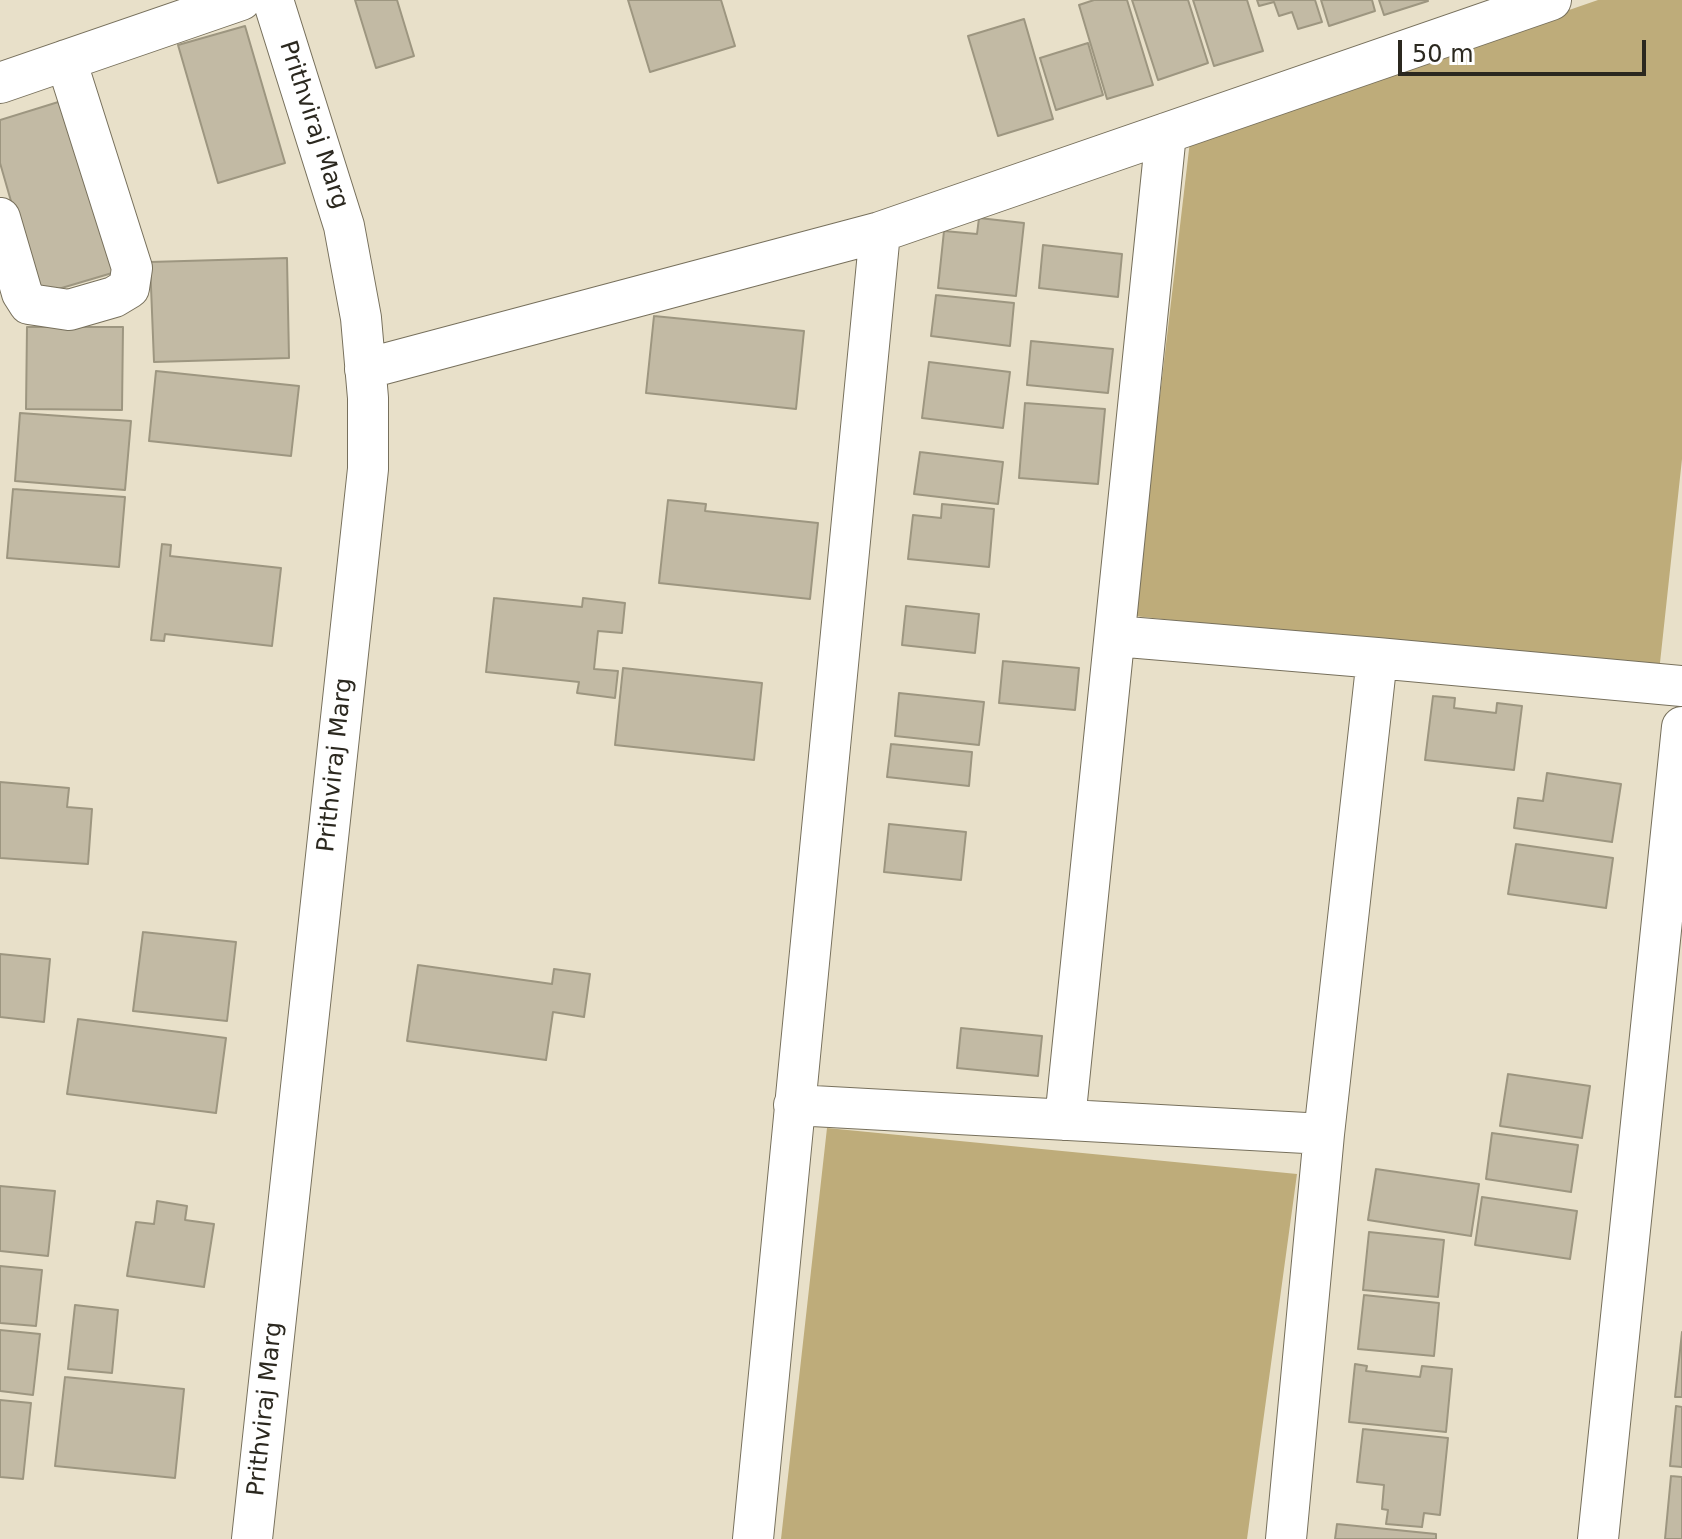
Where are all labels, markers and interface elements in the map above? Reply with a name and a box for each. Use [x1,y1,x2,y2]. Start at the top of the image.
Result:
scale bar [1402,24,1650,74]
street label: Prithviraj Marg [272,37,354,213]
text: 50 m [1412,40,1474,68]
street label: Prithviraj Marg [313,676,359,854]
street label: Prithviraj Marg [243,1320,289,1498]

